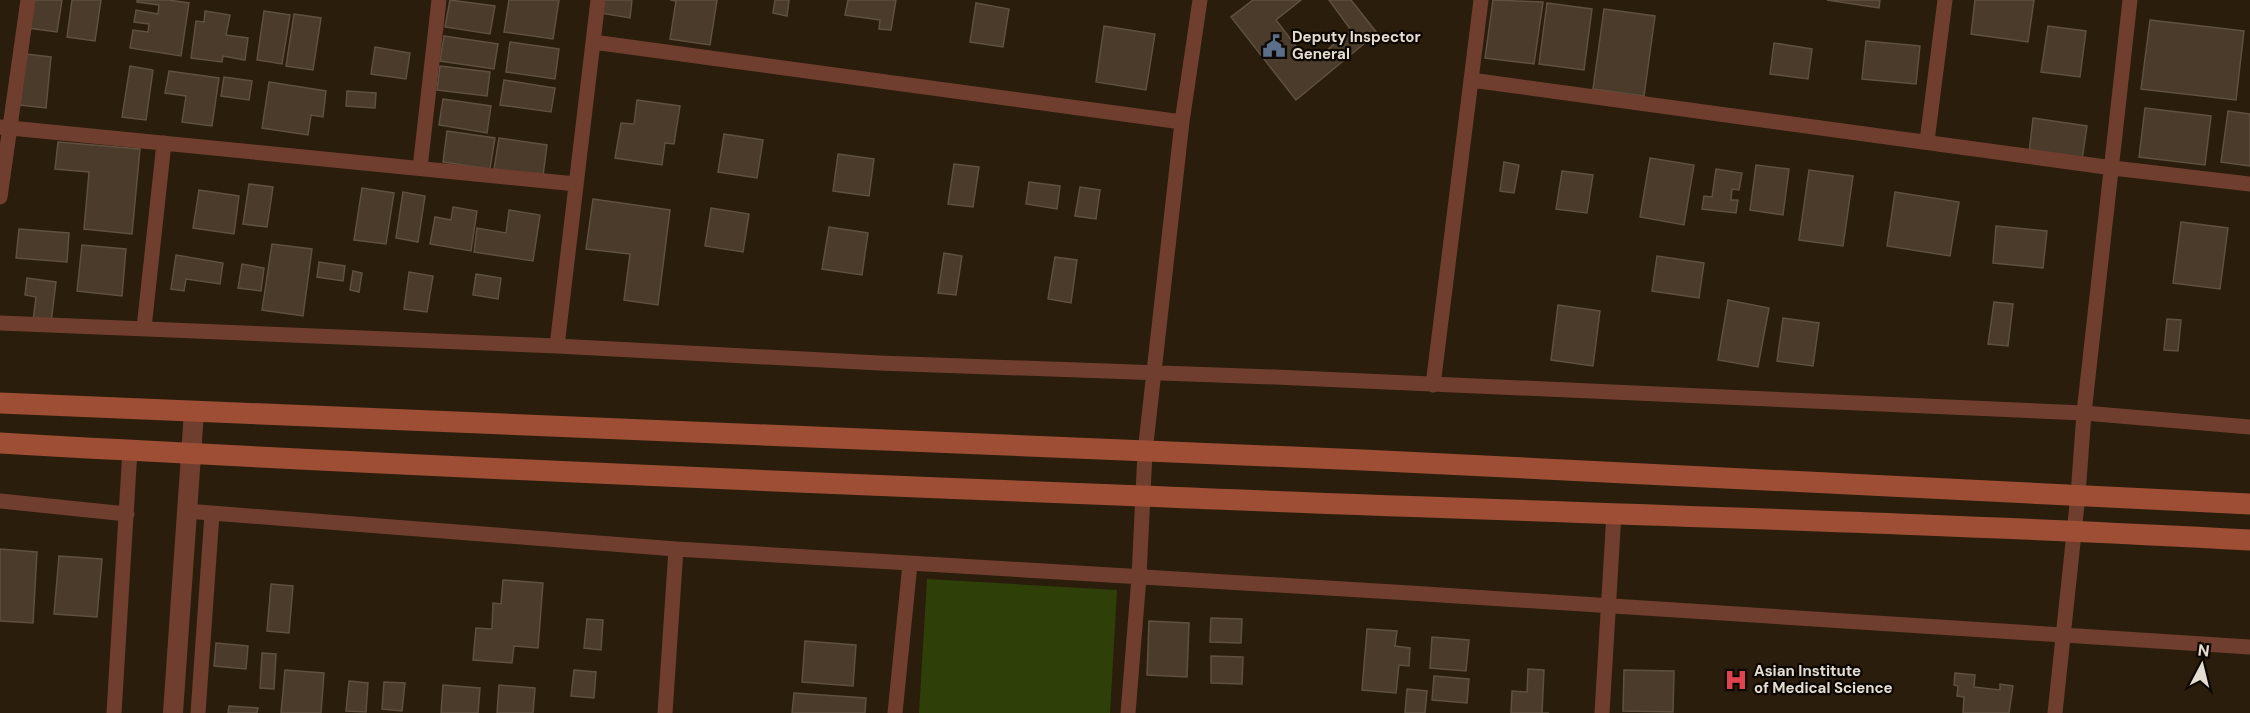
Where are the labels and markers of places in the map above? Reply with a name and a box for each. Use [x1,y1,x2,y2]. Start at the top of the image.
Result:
place label: Deputy Inspector General [1292,27,1421,64]
public building icon: Deputy Inspector General [1261,33,1287,59]
place label: Asian Institute of Medical Science [1754,661,1893,698]
hospital icon: Asian Institute of Medical Science [1723,667,1749,693]

